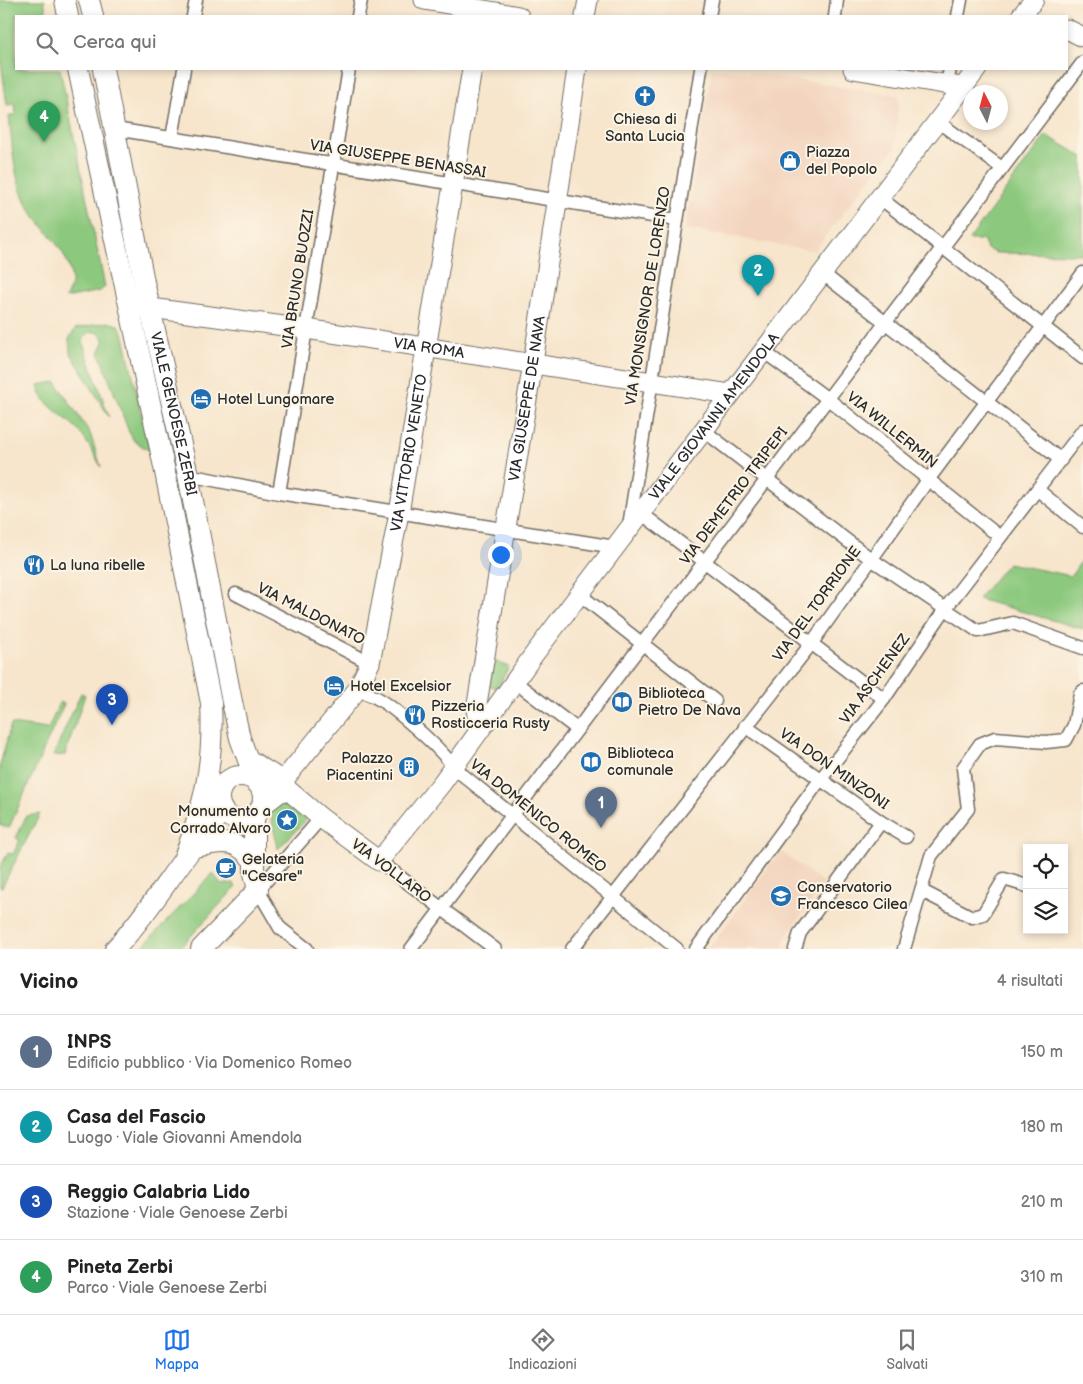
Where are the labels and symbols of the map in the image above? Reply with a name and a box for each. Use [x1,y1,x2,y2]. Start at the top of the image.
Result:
church icon: Chiesa di Santa Lucia [633,84,657,108]
north arrow [963,85,1008,130]
pin: 4 [28,101,60,142]
place label: Chiesa di Santa Lucia [605,110,685,146]
street label: VIA GIUSEPPE BENASSAI [308,136,488,182]
place label: Piazza del Popolo [806,143,877,179]
shop icon: Piazza del Popolo [778,149,802,173]
street label: VIA MONSIGNOR DE LORENZO [621,185,675,407]
street label: VIA BRUNO BUOZZI [278,208,318,350]
pin: 2 [742,255,774,296]
street label: VIA GIUSEPPE DE NAVA [504,314,550,483]
street label: VIALE GIOVANNI AMENDOLA [645,328,784,504]
street label: VIALE GENOESE ZERBI [146,330,201,498]
street label: VIA ROMA [392,333,467,363]
street label: VIA VITTORIO VENETO [386,373,431,533]
hotel icon: Hotel Lungomare [189,387,213,411]
street label: VIA WILLERMIN [843,388,941,472]
place label: Hotel Lungomare [217,390,334,409]
street label: VIA DEMETRIO TRIPEPI [676,423,792,569]
your location [488,542,514,568]
street label: VIA DEL TORRIONE [769,542,865,666]
restaurant icon: La luna ribelle [22,553,46,577]
place label: La luna ribelle [50,556,145,575]
street label: VIA MALDONATO [254,579,368,649]
street label: VIA ASCHENEZ [836,629,915,728]
hotel icon: Hotel Excelsior [322,674,346,698]
place label: Hotel Excelsior [350,677,452,696]
pin: 3 [96,684,128,725]
place label: Biblioteca Pietro De Nava [638,684,741,720]
library icon: Biblioteca Pietro De Nava [610,690,634,714]
place label: Pizzeria Rosticceria Rusty [431,697,550,733]
restaurant icon: Pizzeria Rosticceria Rusty [403,703,427,727]
street label: VIA DON MINZONI [776,724,893,814]
place label: Biblioteca comunale [607,744,674,780]
place label: Palazzo Piacentini [326,749,393,785]
library icon: Biblioteca comunale [579,750,603,774]
building icon: Palazzo Piacentini [397,755,421,779]
street label: VIA DOMENICO ROMEO [466,755,610,877]
pin: 1 [585,787,617,828]
place label: Monumento a Corrado Alvaro [170,802,271,838]
place icon: Monumento a Corrado Alvaro [275,808,299,832]
street label: VIA VOLLARO [347,835,435,907]
place label: Gelateria "Cesare" [242,850,304,886]
cafe icon: Gelateria "Cesare" [214,856,238,880]
place label: Conservatorio Francesco Cilea [797,878,908,914]
school or university icon: Conservatorio Francesco Cilea [769,884,793,908]

